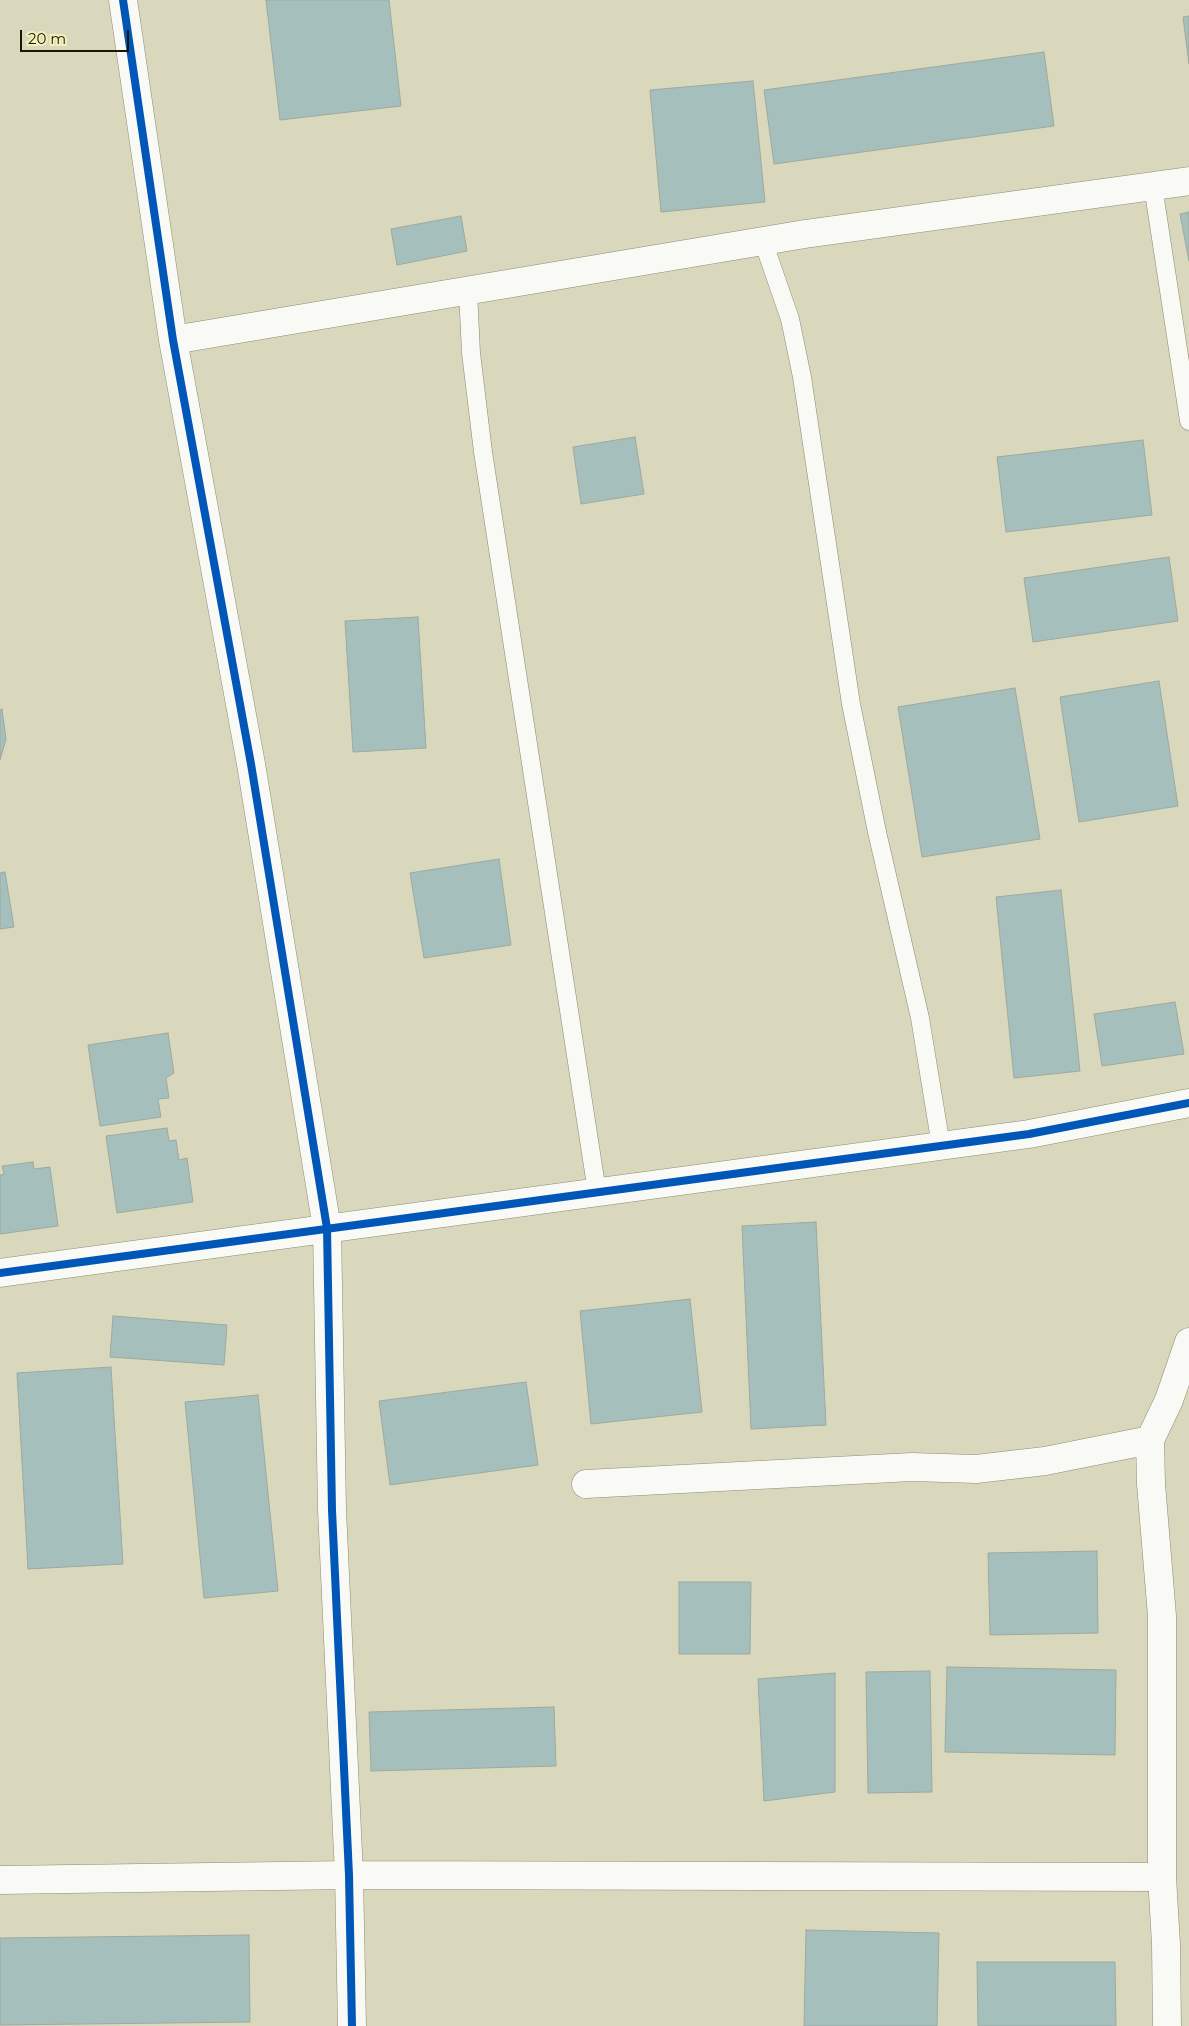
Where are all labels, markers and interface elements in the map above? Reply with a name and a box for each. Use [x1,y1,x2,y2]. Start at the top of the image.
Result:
scale bar [22,20,131,52]
text: 20 m [28,29,66,48]

